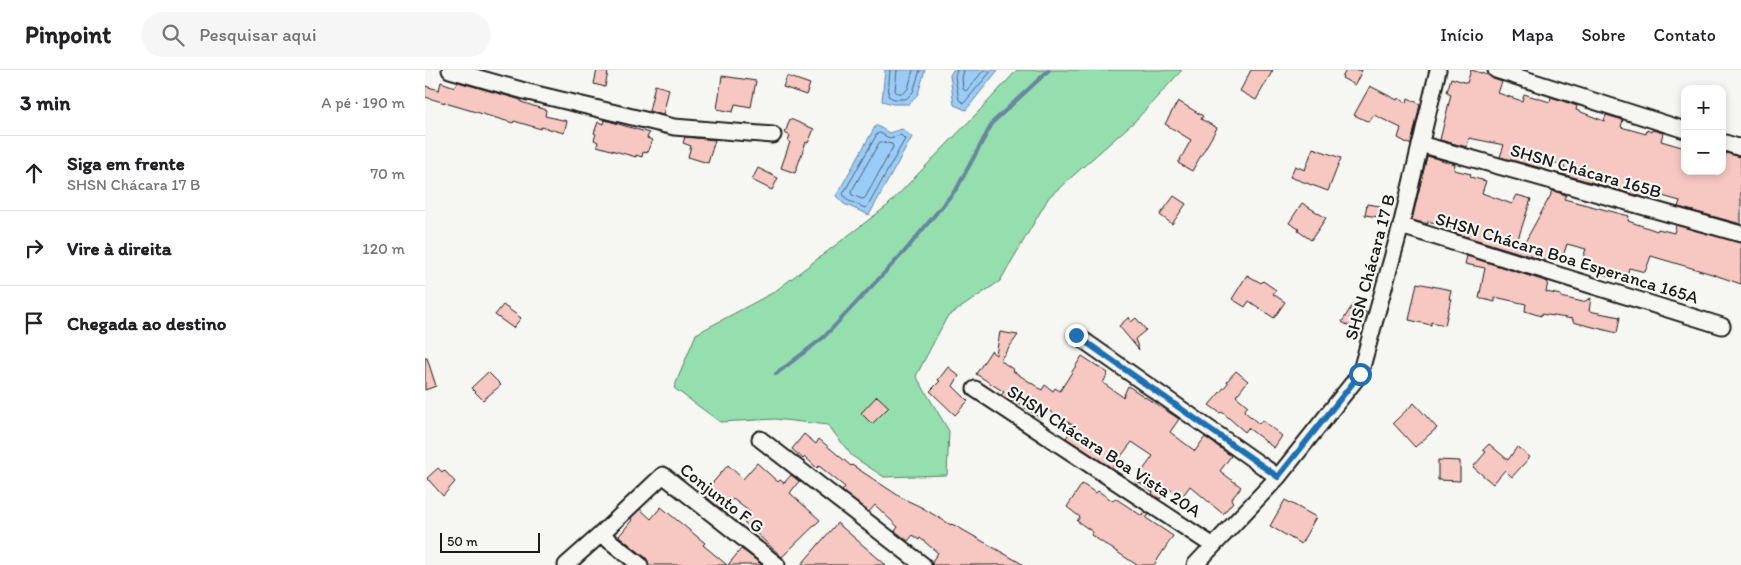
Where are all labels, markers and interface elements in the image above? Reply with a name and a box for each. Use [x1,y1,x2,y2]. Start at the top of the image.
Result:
search box [141,12,491,57]
text: Pinpoint [25,20,111,49]
icon: search [159,21,187,49]
text: Pesquisar aqui [199,23,317,46]
text: Início [1440,24,1484,46]
text: Mapa [1512,24,1554,46]
text: Sobre [1582,24,1626,46]
text: Contato [1654,24,1716,46]
map controls [1681,85,1726,175]
button: + [1681,85,1726,130]
text: 3 min [20,90,70,115]
text: A pé · 190 m [321,93,405,112]
button: − [1681,130,1726,175]
street label: SHSN Chácara 165B [1508,139,1664,203]
text: Siga em frente [67,152,185,175]
icon: ahead [20,159,48,187]
text: 70 m [370,164,405,183]
text: SHSN Chácara 17 B [67,175,200,194]
street label: SHSN Chácara 17 B [1340,192,1400,342]
street label: SHSN Chácara Boa Esperanca 165A [1433,207,1702,309]
icon: right [20,234,48,262]
text: Vire à direita [67,237,172,260]
text: 120 m [362,239,405,258]
icon: arrive [20,309,48,337]
text: Chegada ao destino [67,312,226,335]
route end [1065,324,1088,347]
route start [1349,363,1372,386]
street label: SHSN Chácara Boa Vista 20A [1003,380,1205,522]
street label: Conjunto F G [675,458,769,538]
scale bar [440,530,540,553]
text: 50 m [447,533,478,550]

